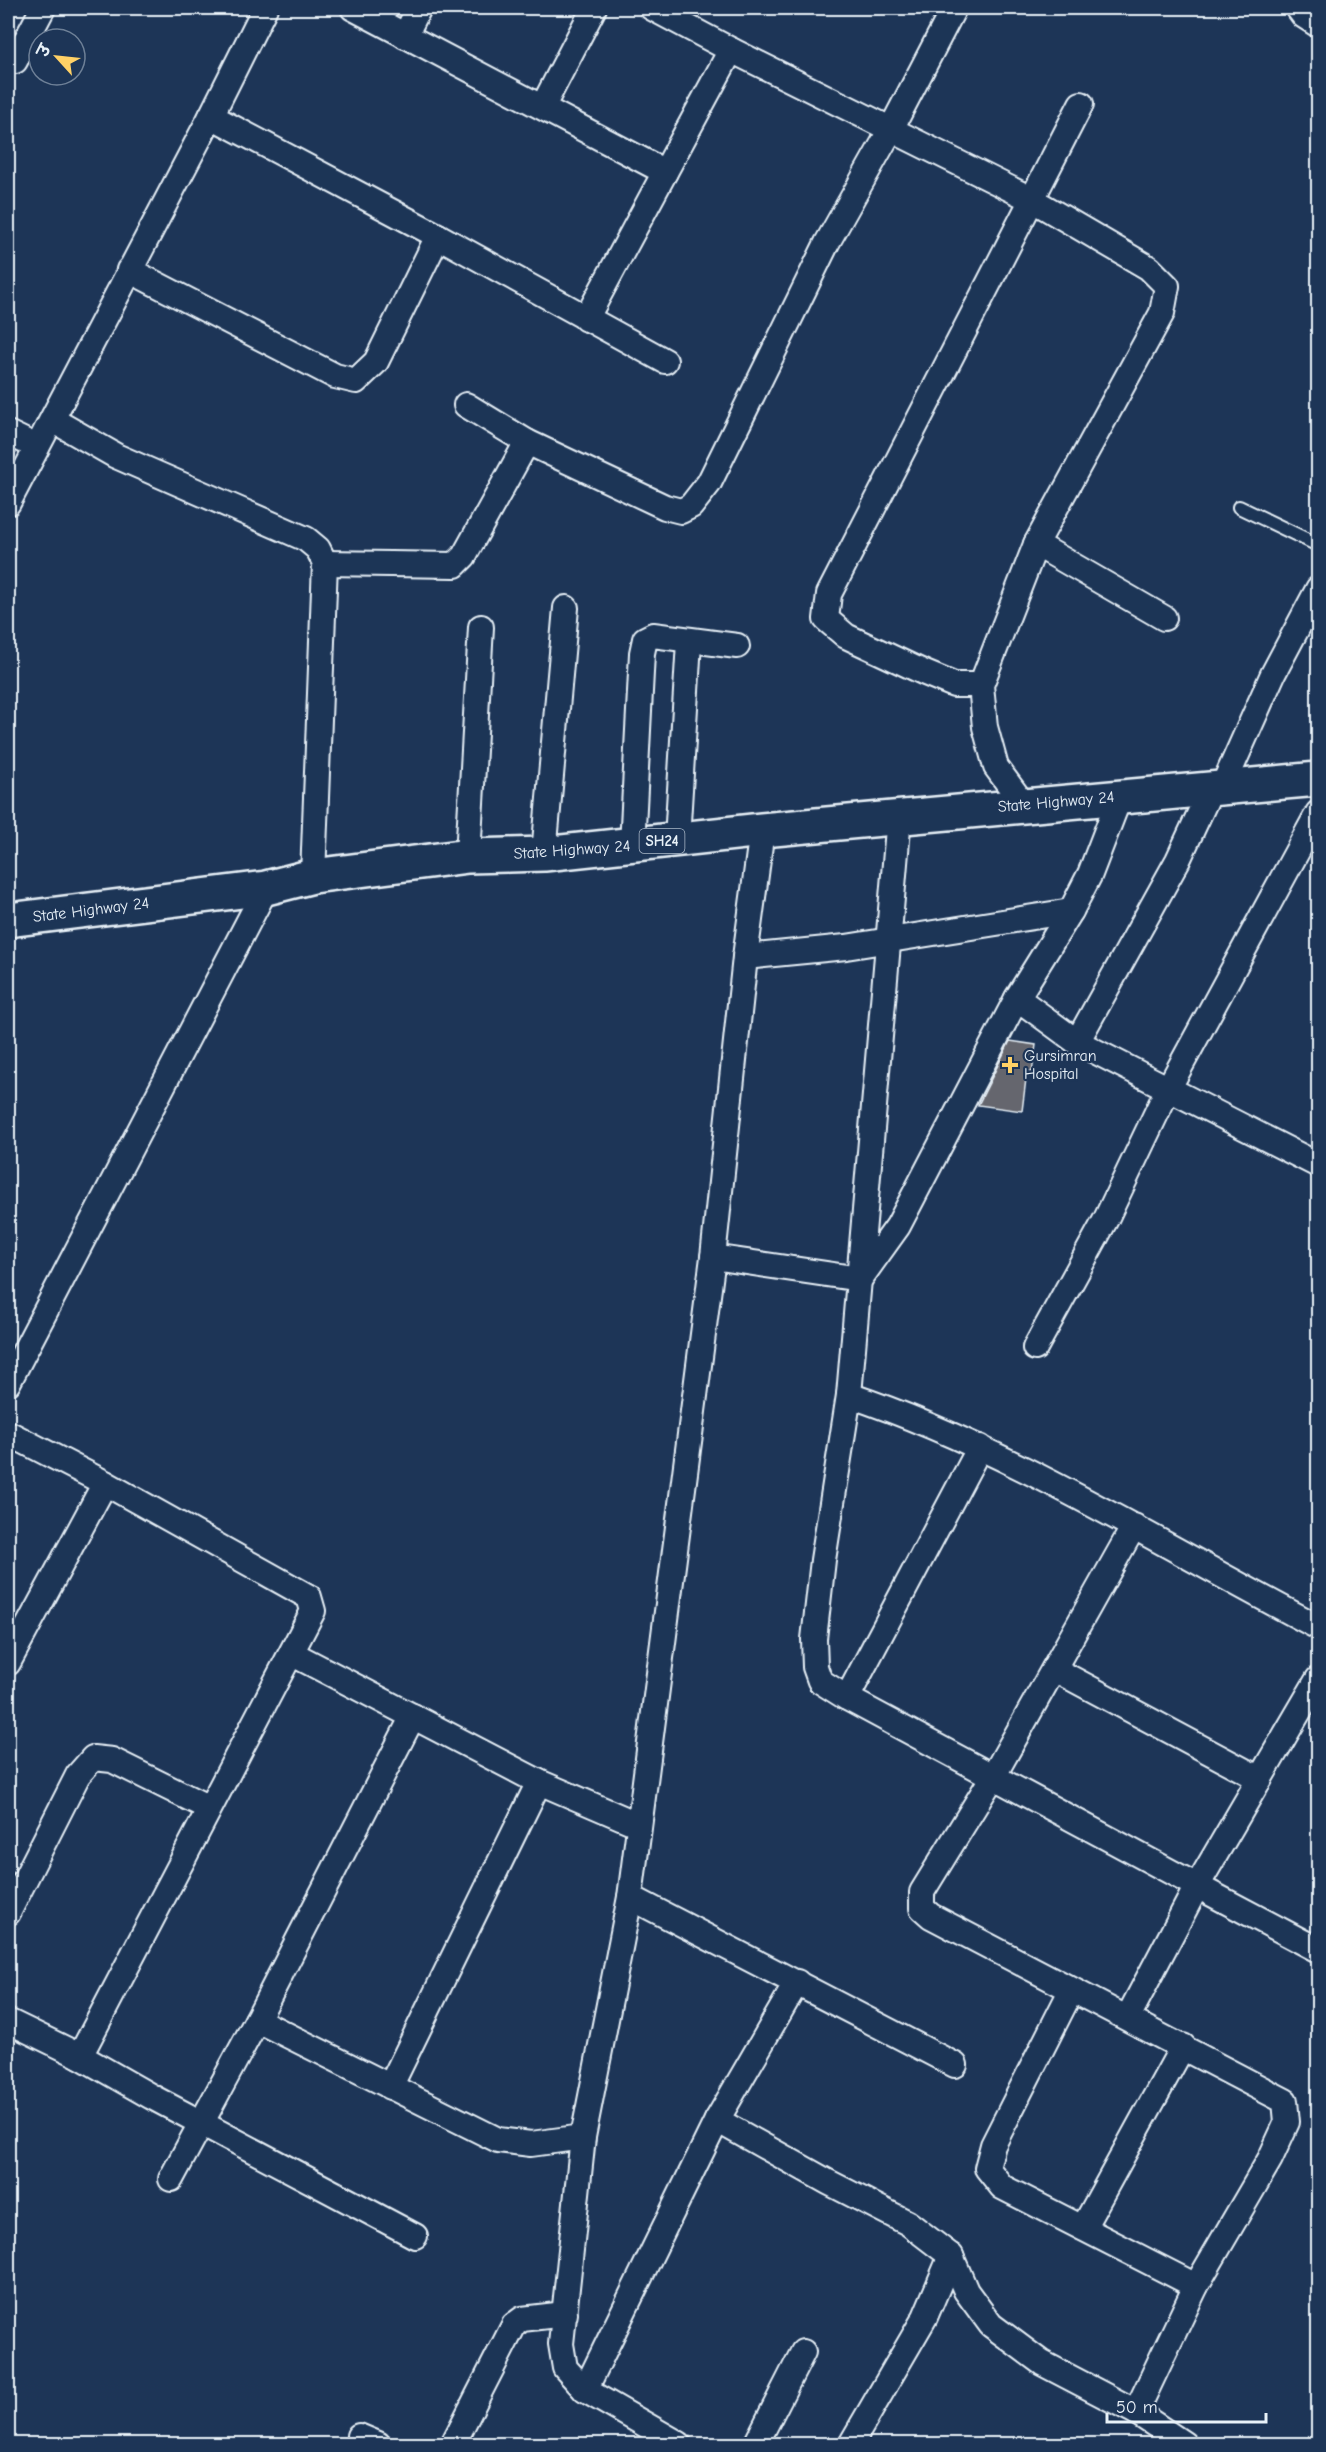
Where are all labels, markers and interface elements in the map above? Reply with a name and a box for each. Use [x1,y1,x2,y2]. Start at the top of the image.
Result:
north arrow [27,27,87,87]
text: उ [33,41,56,61]
street label: State Highway 24 [997,788,1115,816]
road number: SH24 [640,829,684,853]
street label: State Highway 24 [513,837,631,863]
street label: State Highway 24 [32,894,150,926]
place label: Gursimran Hospital [1024,1047,1097,1083]
marker: Gursimran Hospital [1001,1056,1019,1074]
scale bar [1107,2386,1266,2424]
text: 50 m [1116,2397,1158,2418]

